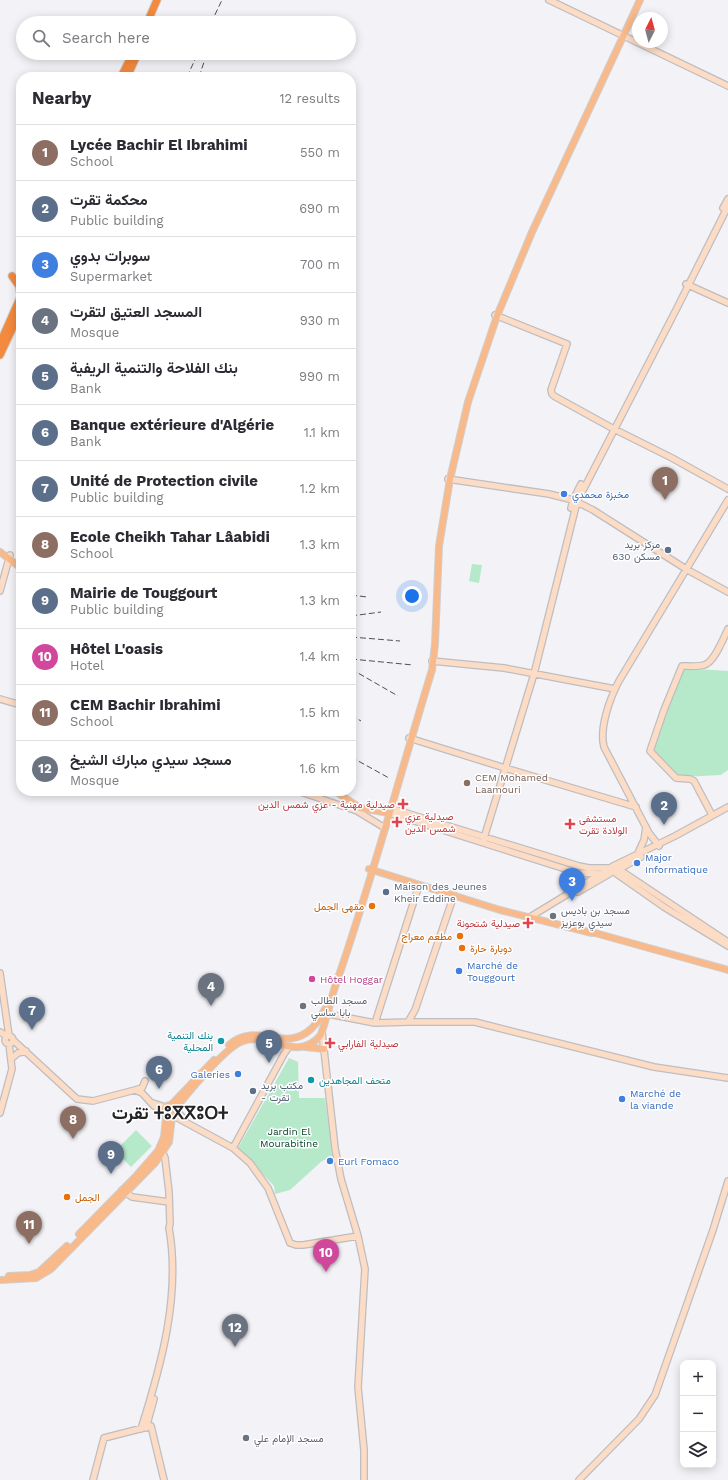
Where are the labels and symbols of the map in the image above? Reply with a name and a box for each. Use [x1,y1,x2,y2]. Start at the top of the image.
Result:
north arrow [632,12,668,48]
pin: 1 [652,467,678,500]
marker: مخبزة محمدي [559,489,569,499]
place label: مخبزة محمدي [572,489,629,503]
place label: مركز بريد 630 مسكن [612,539,660,563]
marker: مركز بريد 630 مسكن [663,545,673,555]
your location [402,586,422,606]
place label: CEM Mohamed Laamouri [475,772,548,795]
marker: CEM Mohamed Laamouri [462,778,472,788]
pin: 2 [651,792,677,825]
place label: صيدلية مهنية - عزي شمس الدين [258,799,395,813]
marker: صيدلية مهنية - عزي شمس الدين [398,799,408,809]
place label: صيدلية عزي شمس الدين [405,811,456,835]
place label: مستشفى الولادة تقرت [579,813,627,837]
marker: صيدلية عزي شمس الدين [392,817,402,827]
marker: مستشفى الولادة تقرت [564,818,576,830]
place label: Major Informatique [645,852,708,875]
marker: Major Informatique [632,858,642,868]
pin: 3 [559,868,585,901]
place label: Maison des Jeunes Kheir Eddine [394,881,487,904]
marker: Maison des Jeunes Kheir Eddine [381,887,391,897]
place label: مقهى الجمل [314,901,364,913]
marker: مقهى الجمل [367,901,377,911]
place label: مسجد بن باديس سيدي بوعزيز [560,905,630,931]
marker: مسجد بن باديس سيدي بوعزيز [548,911,558,921]
place label: صيدلية شتحونة [457,918,520,930]
marker: صيدلية شتحونة [523,918,533,928]
place label: مطعم معراج [401,931,452,943]
marker: مطعم معراج [455,931,465,941]
marker: دوبارة حارة [457,943,467,953]
place label: دوبارة حارة [470,943,512,955]
place label: Marché de Touggourt [467,960,518,983]
marker: Marché de Touggourt [454,966,464,976]
pin: 4 [198,973,224,1006]
marker: Hôtel Hoggar [307,974,317,984]
place label: Hôtel Hoggar [320,974,383,985]
place label: مسجد الطالب بابا ساسي [311,995,367,1021]
pin: 7 [19,997,45,1030]
marker: مسجد الطالب بابا ساسي [298,1001,308,1011]
place label: بنك التنمية المحلية [167,1030,213,1054]
pin: 5 [256,1030,282,1063]
marker: بنك التنمية المحلية [216,1036,226,1046]
marker: صيدلية الفارابي [325,1038,335,1048]
place label: صيدلية الفارابي [338,1038,399,1052]
pin: 6 [146,1056,172,1089]
place label: Galeries [190,1069,230,1080]
marker: Galeries [233,1069,243,1079]
marker: متحف المجاهدين [306,1075,316,1085]
place label: متحف المجاهدين [319,1075,391,1087]
place label: مكتب بريد - تقرت [261,1080,303,1104]
marker: مكتب بريد - تقرت [248,1086,258,1096]
place label: Marché de la viande [630,1088,681,1111]
marker: Marché de la viande [617,1094,627,1104]
district label: تقرت ⵜⵓⴳⴳⵓⵔⵜ [112,1102,228,1124]
pin: 8 [60,1106,86,1139]
park label: Jardin El Mourabitine [260,1126,318,1149]
pin: 9 [98,1141,124,1174]
marker: Eurl Fomaco [325,1156,335,1166]
place label: Eurl Fomaco [338,1156,399,1167]
marker: الجمل [62,1192,72,1202]
place label: الجمل [75,1192,99,1204]
pin: 11 [16,1211,42,1244]
pin: 10 [313,1239,339,1272]
pin: 12 [222,1314,248,1347]
marker: مسجد الإمام علي [241,1433,251,1443]
place label: مسجد الإمام علي [254,1433,324,1447]

